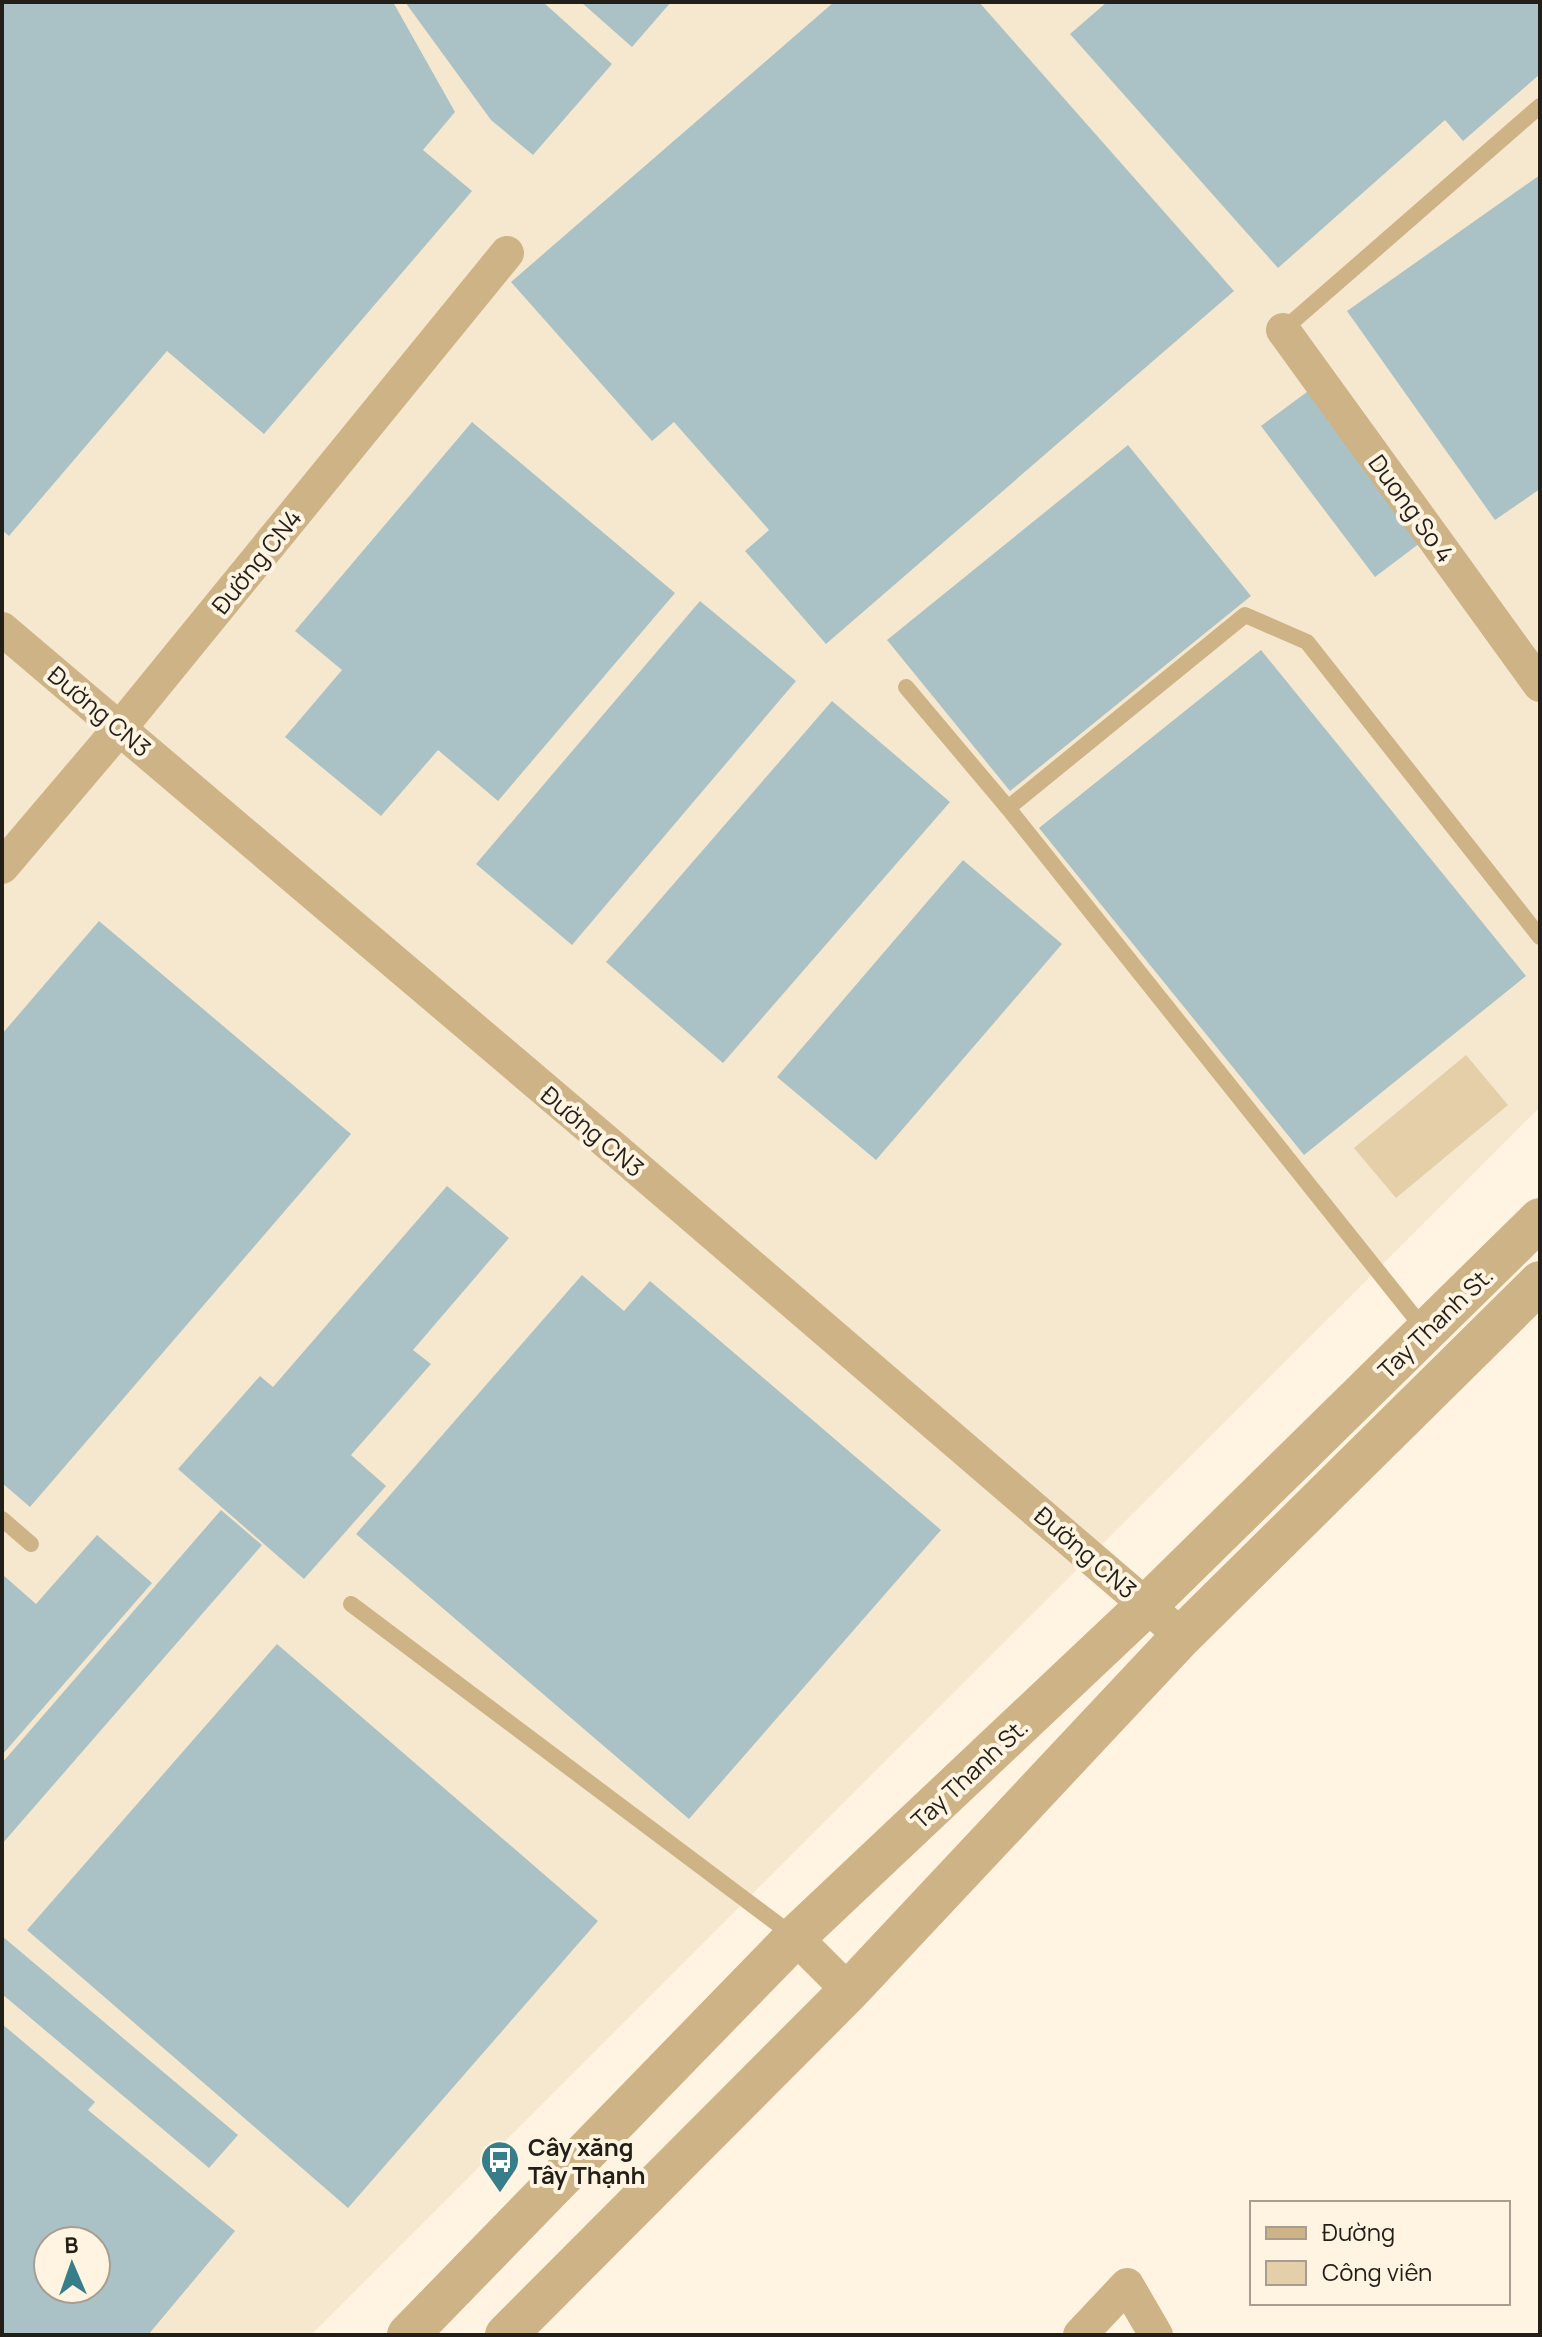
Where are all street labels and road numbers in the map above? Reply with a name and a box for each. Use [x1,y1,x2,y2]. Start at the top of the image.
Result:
street label: Duong So 4 [1362,447,1462,569]
street label: Đường CN4 [204,502,308,620]
street label: Đường CN3 [42,658,158,764]
street label: Đường CN3 [535,1078,651,1184]
street label: Tay Thanh St. [1370,1259,1500,1385]
street label: Đường CN3 [1028,1499,1144,1605]
street label: Tay Thanh St. [903,1710,1035,1836]

